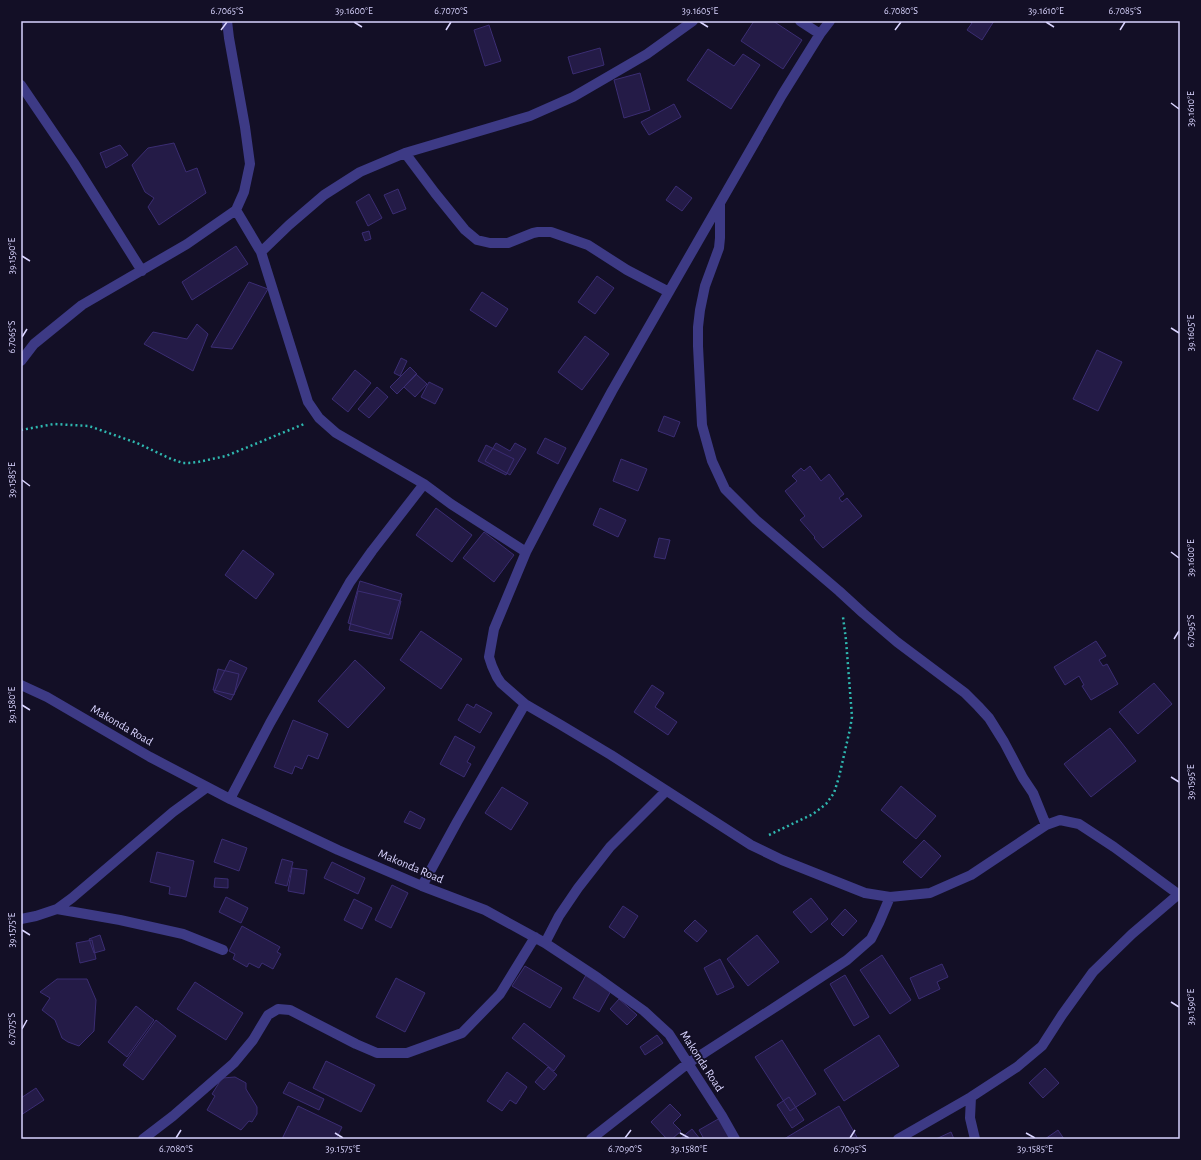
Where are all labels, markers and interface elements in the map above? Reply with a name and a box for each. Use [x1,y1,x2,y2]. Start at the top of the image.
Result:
text: 6.7065°S [211,6,244,16]
text: 39.1600°E [335,6,373,16]
text: 6.7070°S [434,6,468,16]
text: 39.1605°E [682,6,718,16]
text: 6.7080°S [884,6,918,16]
text: 39.1610°E [1028,6,1064,16]
text: 6.7085°S [1108,6,1142,16]
text: 39.1610°E [1186,91,1196,127]
text: 39.1590°E [7,238,17,274]
text: 39.1605°E [1186,315,1196,351]
text: 6.7065°S [7,320,17,353]
text: 39.1585°E [7,462,17,498]
text: 39.1600°E [1186,539,1196,577]
text: 6.7095°S [1186,614,1196,647]
text: 39.1580°E [7,687,17,723]
street label: Makonda Road [89,702,155,748]
text: 39.1595°E [1186,764,1196,800]
street label: Makonda Road [377,847,445,885]
text: 39.1575°E [7,912,17,947]
text: 39.1590°E [1186,989,1196,1025]
text: 6.7075°S [7,1013,17,1045]
street label: Makonda Road [678,1028,726,1094]
text: 6.7080°S [159,1144,193,1154]
text: 39.1575°E [326,1144,361,1154]
text: 6.7090°S [608,1144,642,1154]
text: 39.1580°E [671,1144,707,1154]
text: 6.7095°S [834,1144,867,1154]
text: 39.1585°E [1017,1144,1053,1154]

